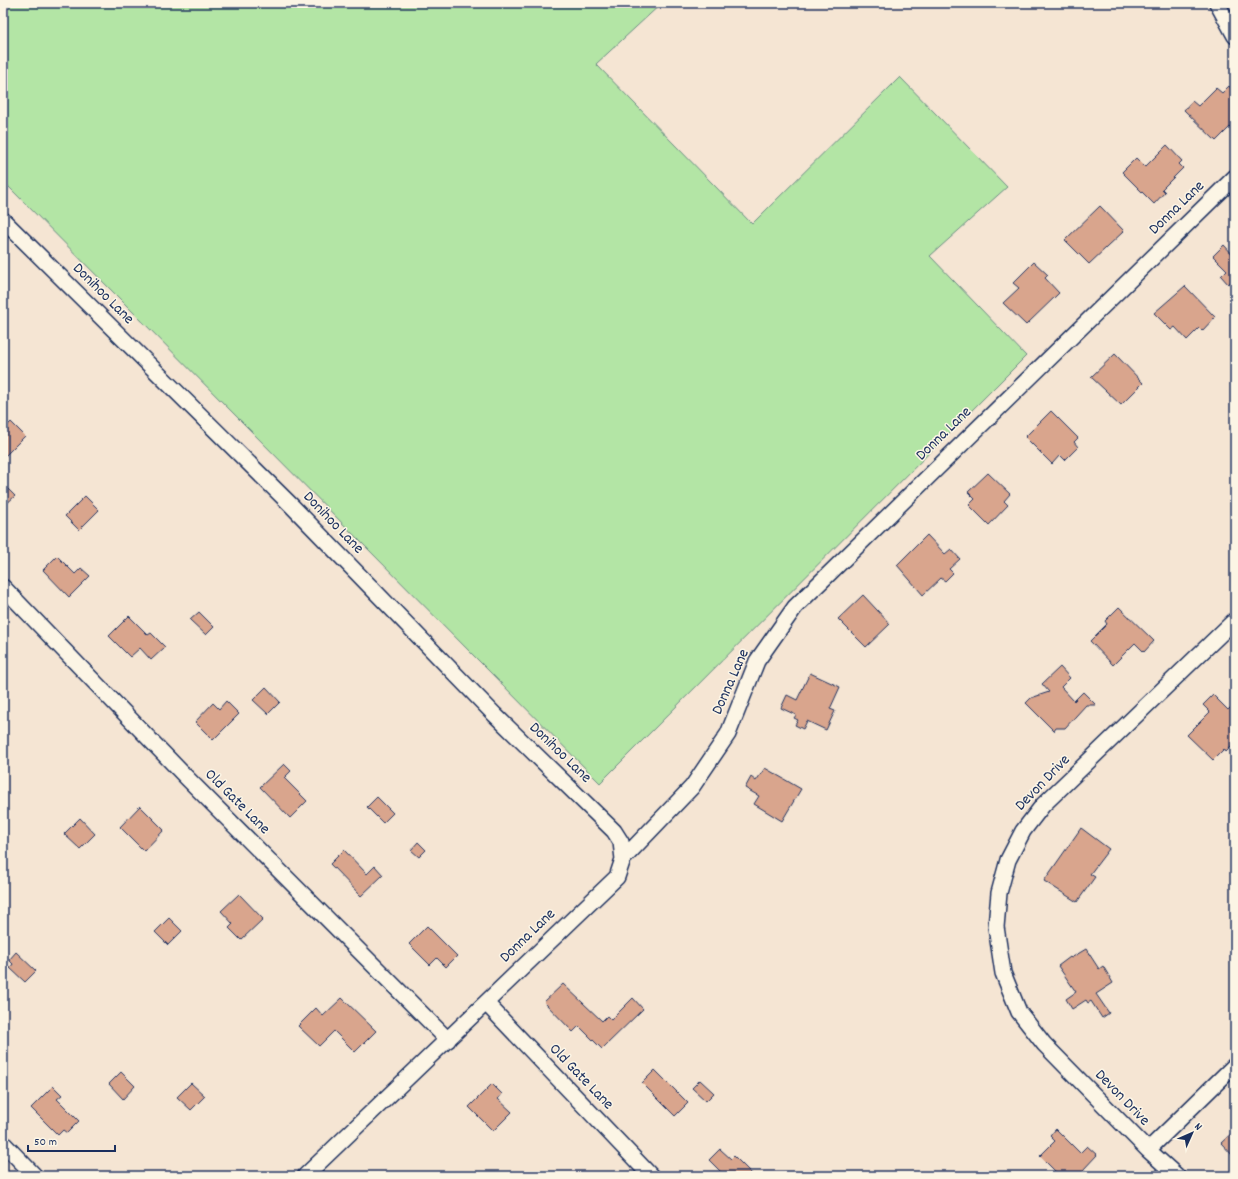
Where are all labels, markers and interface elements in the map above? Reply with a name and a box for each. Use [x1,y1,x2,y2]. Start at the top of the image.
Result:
street label: Donna Lane [1144,175,1210,241]
street label: Donihoo Lane [67,258,139,330]
street label: Donna Lane [911,401,977,467]
street label: Donihoo Lane [297,486,369,560]
street label: Donna Lane [706,645,756,719]
street label: Donihoo Lane [523,717,597,789]
street label: Devon Drive [1010,749,1076,817]
street label: Old Gate Lane [199,764,275,840]
street label: Donna Lane [495,903,561,969]
street label: Old Gate Lane [543,1038,619,1116]
street label: Devon Drive [1089,1064,1155,1132]
north arrow [1172,1113,1212,1153]
text: N [1190,1120,1206,1135]
scale bar [28,1127,115,1153]
text: 50 m [34,1134,57,1151]

